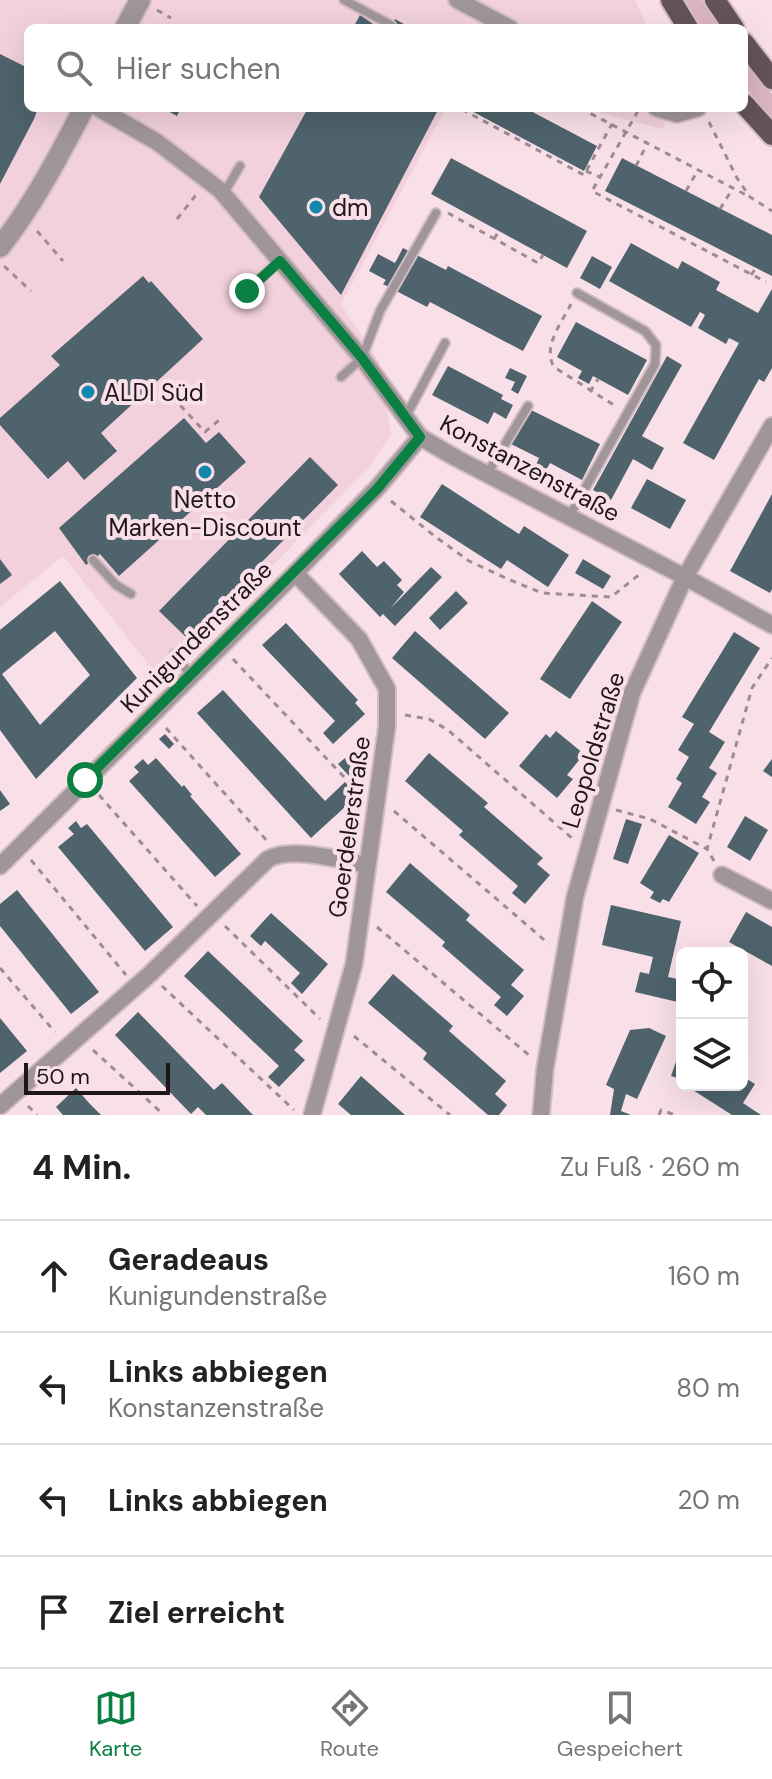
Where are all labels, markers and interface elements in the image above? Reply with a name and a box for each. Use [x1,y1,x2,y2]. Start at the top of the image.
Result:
search box [24,24,748,112]
icon: search [52,46,96,90]
text: Hier suchen [116,49,281,88]
place label: dm [332,192,368,223]
marker: dm [307,198,325,216]
route end [229,273,265,309]
place label: ALDI Süd [104,377,204,408]
marker: ALDI Süd [79,383,97,401]
street label: Konstanzenstraße [435,408,625,528]
marker: Netto Marken-Discount [196,463,214,481]
place label: Netto Marken-Discount [109,484,301,543]
street label: Kunigundenstraße [114,555,278,719]
street label: Leopoldstraße [555,668,631,832]
street label: Goerdelerstraße [321,734,377,920]
route start [67,762,103,798]
map controls [676,947,748,1091]
button: locate [676,947,748,1019]
button: layers [676,1019,748,1091]
scale bar [24,1059,170,1095]
text: 50 m [36,1062,90,1091]
text: 4 Min. [32,1145,131,1190]
text: Zu Fuß · 260 m [560,1150,740,1184]
text: Geradeaus [108,1240,269,1279]
icon: ahead [32,1254,76,1298]
text: 160 m [668,1259,740,1293]
text: Kunigundenstraße [108,1279,327,1313]
text: Links abbiegen [108,1352,328,1391]
icon: left [32,1366,76,1410]
text: 80 m [676,1371,740,1405]
text: Konstanzenstraße [108,1391,324,1425]
icon: left [32,1478,76,1522]
text: Links abbiegen [108,1481,328,1520]
text: 20 m [677,1483,740,1517]
icon: arrive [32,1590,76,1634]
text: Ziel erreicht [108,1593,285,1632]
tab: Karte [89,1686,142,1763]
tab: Route [320,1686,379,1763]
tab: Gespeichert [557,1686,683,1763]

